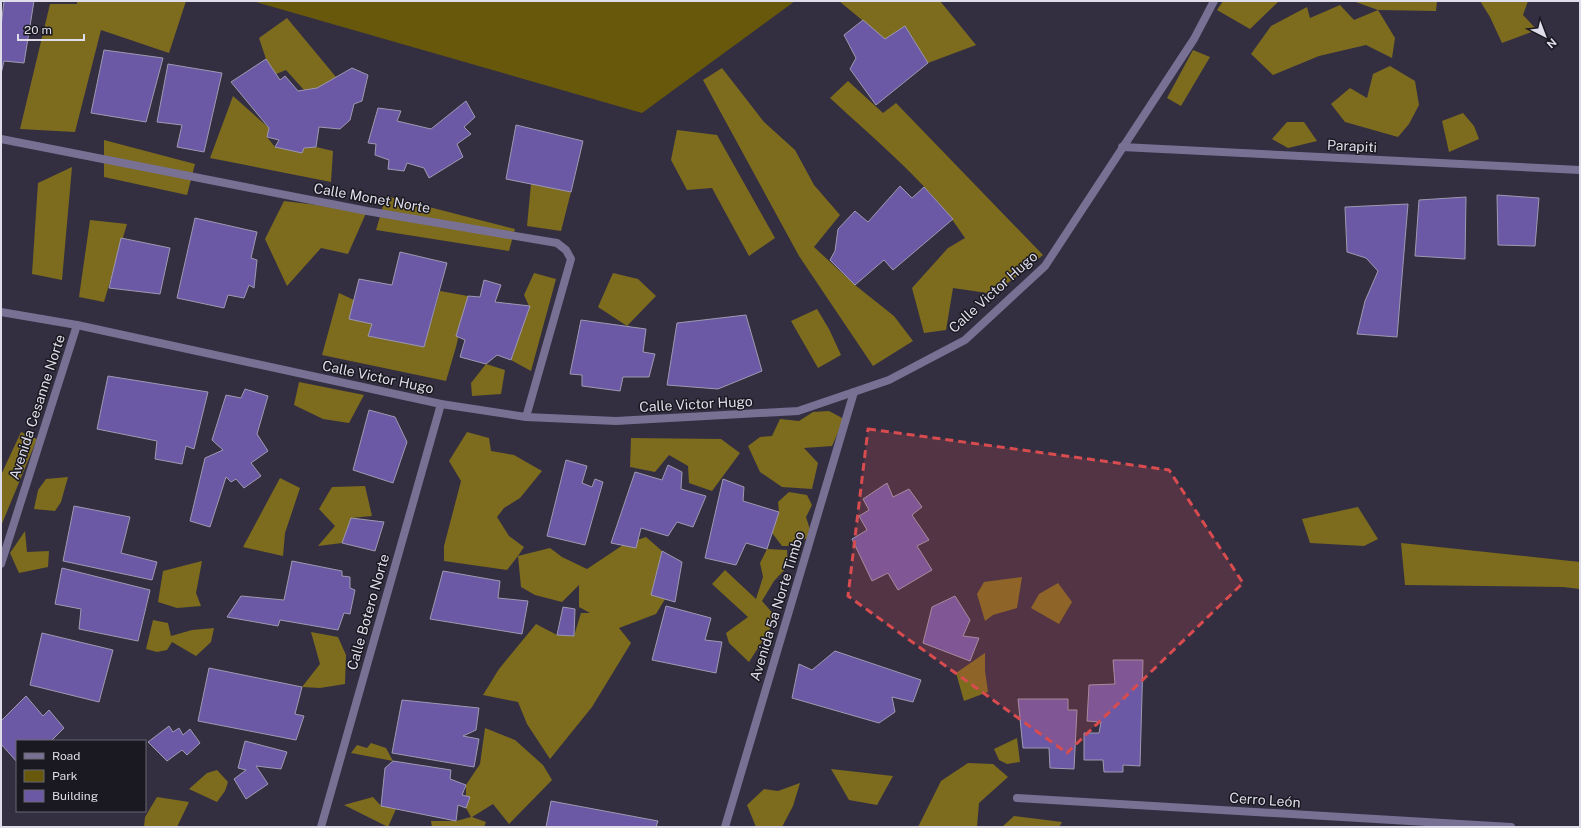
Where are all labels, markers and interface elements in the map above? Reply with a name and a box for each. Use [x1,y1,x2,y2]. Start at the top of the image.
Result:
scale bar [18,16,84,42]
north arrow [1525,16,1565,56]
text: 20 m [24,23,52,37]
text: N [1544,36,1559,51]
street label: Parapiti [1327,137,1377,155]
street label: Calle Monet Norte [312,180,432,216]
street label: Calle Victor Hugo [945,248,1041,336]
street label: Avenida Cesanne Norte [6,332,68,482]
street label: Calle Victor Hugo [321,357,435,397]
street label: Calle Victor Hugo [639,393,753,415]
street label: Avenida 5a Norte Timbo [747,529,807,683]
street label: Calle Botero Norte [344,552,392,672]
legend [16,740,146,812]
text: Road [52,749,80,763]
text: Park [52,769,78,783]
text: Building [52,789,98,803]
street label: Cerro León [1229,790,1301,810]

